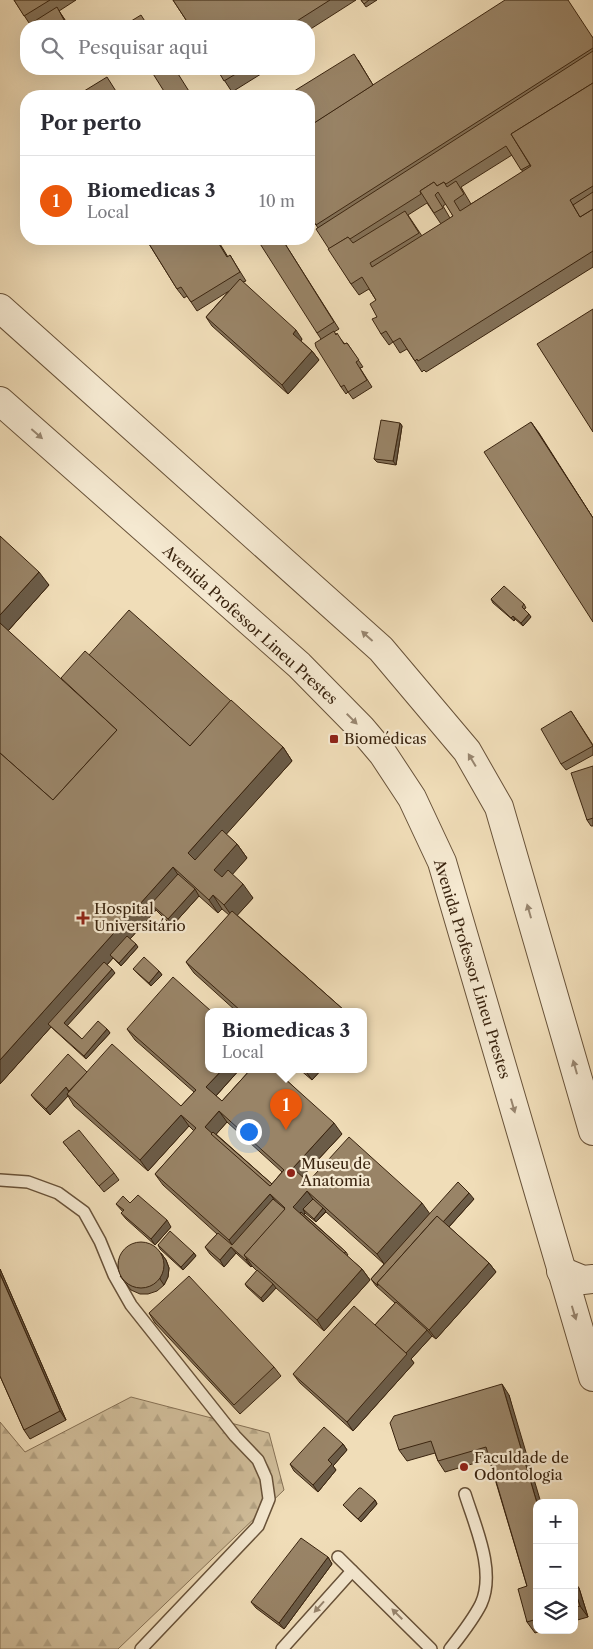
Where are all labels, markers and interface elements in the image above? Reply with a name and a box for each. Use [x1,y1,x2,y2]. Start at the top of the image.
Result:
search box [20,20,315,75]
icon: search [38,34,66,62]
text: Pesquisar aqui [78,36,208,59]
text: Por perto [40,110,141,135]
text: Biomedicas 3 [87,179,216,202]
text: 1 [52,191,60,211]
text: 10 m [259,191,295,211]
text: Local [87,202,129,222]
one-way arrow [30,428,43,439]
street label: Avenida Professor Lineu Prestes [158,540,342,708]
one-way arrow [362,630,374,642]
one-way arrow [346,712,358,724]
place label: Biomédicas [344,729,427,748]
marker: Biomédicas [328,733,340,745]
one-way arrow [468,753,477,766]
street label: Avenida Professor Lineu Prestes [430,856,515,1081]
place label: Hospital Universitário [94,899,186,935]
one-way arrow [525,903,533,918]
marker: Hospital Universitário [76,911,90,925]
popup [205,1008,367,1073]
text: Biomedicas 3 [222,1019,350,1042]
text: Local [222,1042,264,1062]
one-way arrow [570,1059,578,1074]
pin: 1 [270,1089,302,1130]
one-way arrow [510,1099,518,1114]
your location [236,1119,262,1145]
place label: Museu de Anatomia [300,1154,371,1190]
marker: Museu de Anatomia [285,1167,297,1179]
one-way arrow [570,1305,578,1320]
place label: Faculdade de Odontologia [474,1448,569,1484]
marker: Faculdade de Odontologia [458,1461,470,1473]
map controls [533,1499,578,1634]
button: + [533,1499,578,1544]
button: − [533,1544,578,1589]
button: layers [533,1589,578,1634]
one-way arrow [313,1601,325,1613]
one-way arrow [391,1609,403,1621]

